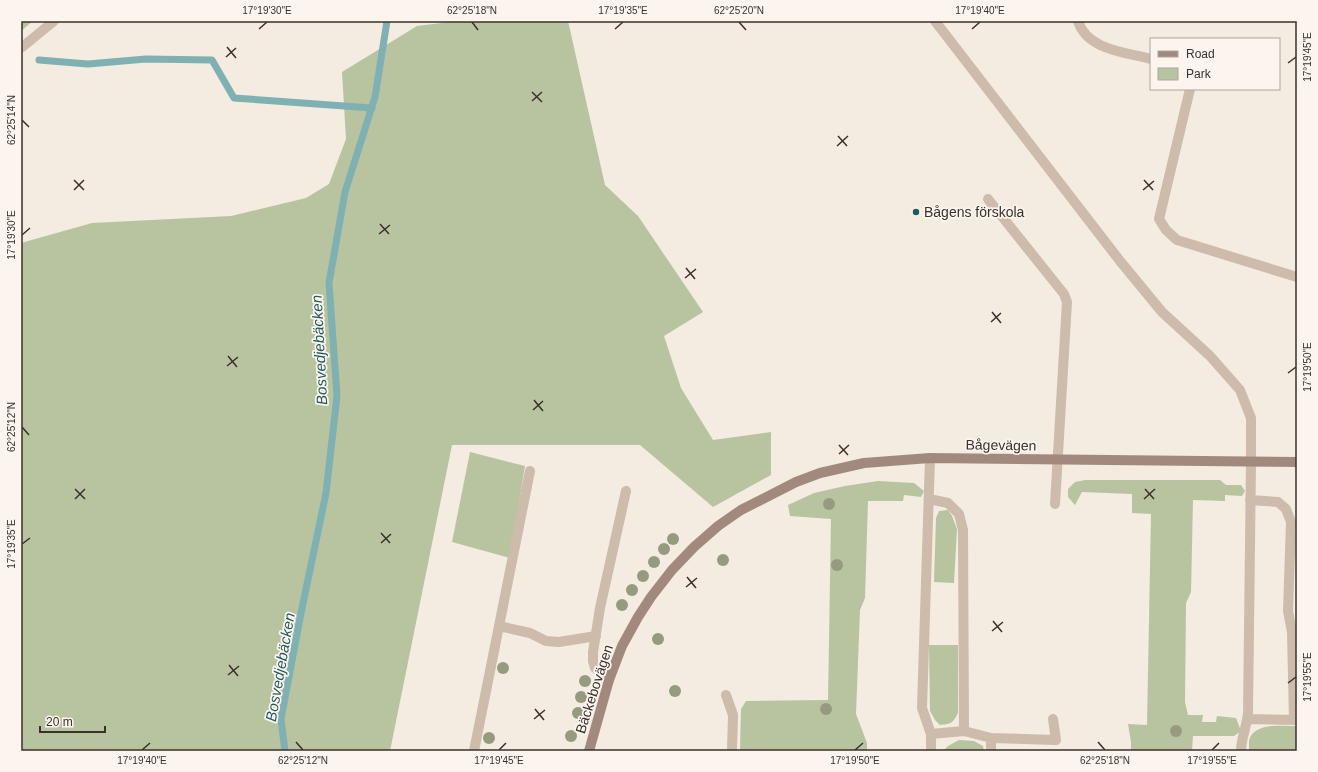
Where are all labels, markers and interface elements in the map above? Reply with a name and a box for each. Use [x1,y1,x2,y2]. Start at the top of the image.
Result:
text: 17°19'30"E [242,5,292,16]
text: 62°25'18"N [447,5,497,16]
text: 17°19'35"E [598,5,648,16]
text: 62°25'20"N [714,5,764,16]
text: 17°19'40"E [955,5,1005,16]
text: 17°19'45"E [1302,32,1313,82]
legend [1150,38,1280,90]
text: Road [1186,47,1215,61]
text: Park [1186,67,1212,81]
text: 62°25'14"N [6,95,17,145]
place label: Bågens förskola [924,204,1025,220]
marker: Bågens förskola [911,207,921,217]
text: 17°19'30"E [6,210,17,260]
water label: Bosvedjebäcken [308,295,330,405]
text: 17°19'50"E [1302,342,1313,392]
text: 62°25'12"N [6,402,17,452]
street label: Bågevägen [965,436,1037,454]
text: 17°19'35"E [6,519,17,569]
water label: Bosvedjebäcken [262,611,298,723]
street label: Bäckebovägen [572,642,616,736]
text: 17°19'55"E [1302,652,1313,702]
scale bar [40,708,105,734]
text: 20 m [46,715,73,729]
text: 17°19'40"E [117,755,167,766]
text: 62°25'12"N [278,755,328,766]
text: 17°19'45"E [474,755,524,766]
text: 17°19'50"E [830,755,880,766]
text: 62°25'18"N [1080,755,1130,766]
text: 17°19'55"E [1187,755,1237,766]

